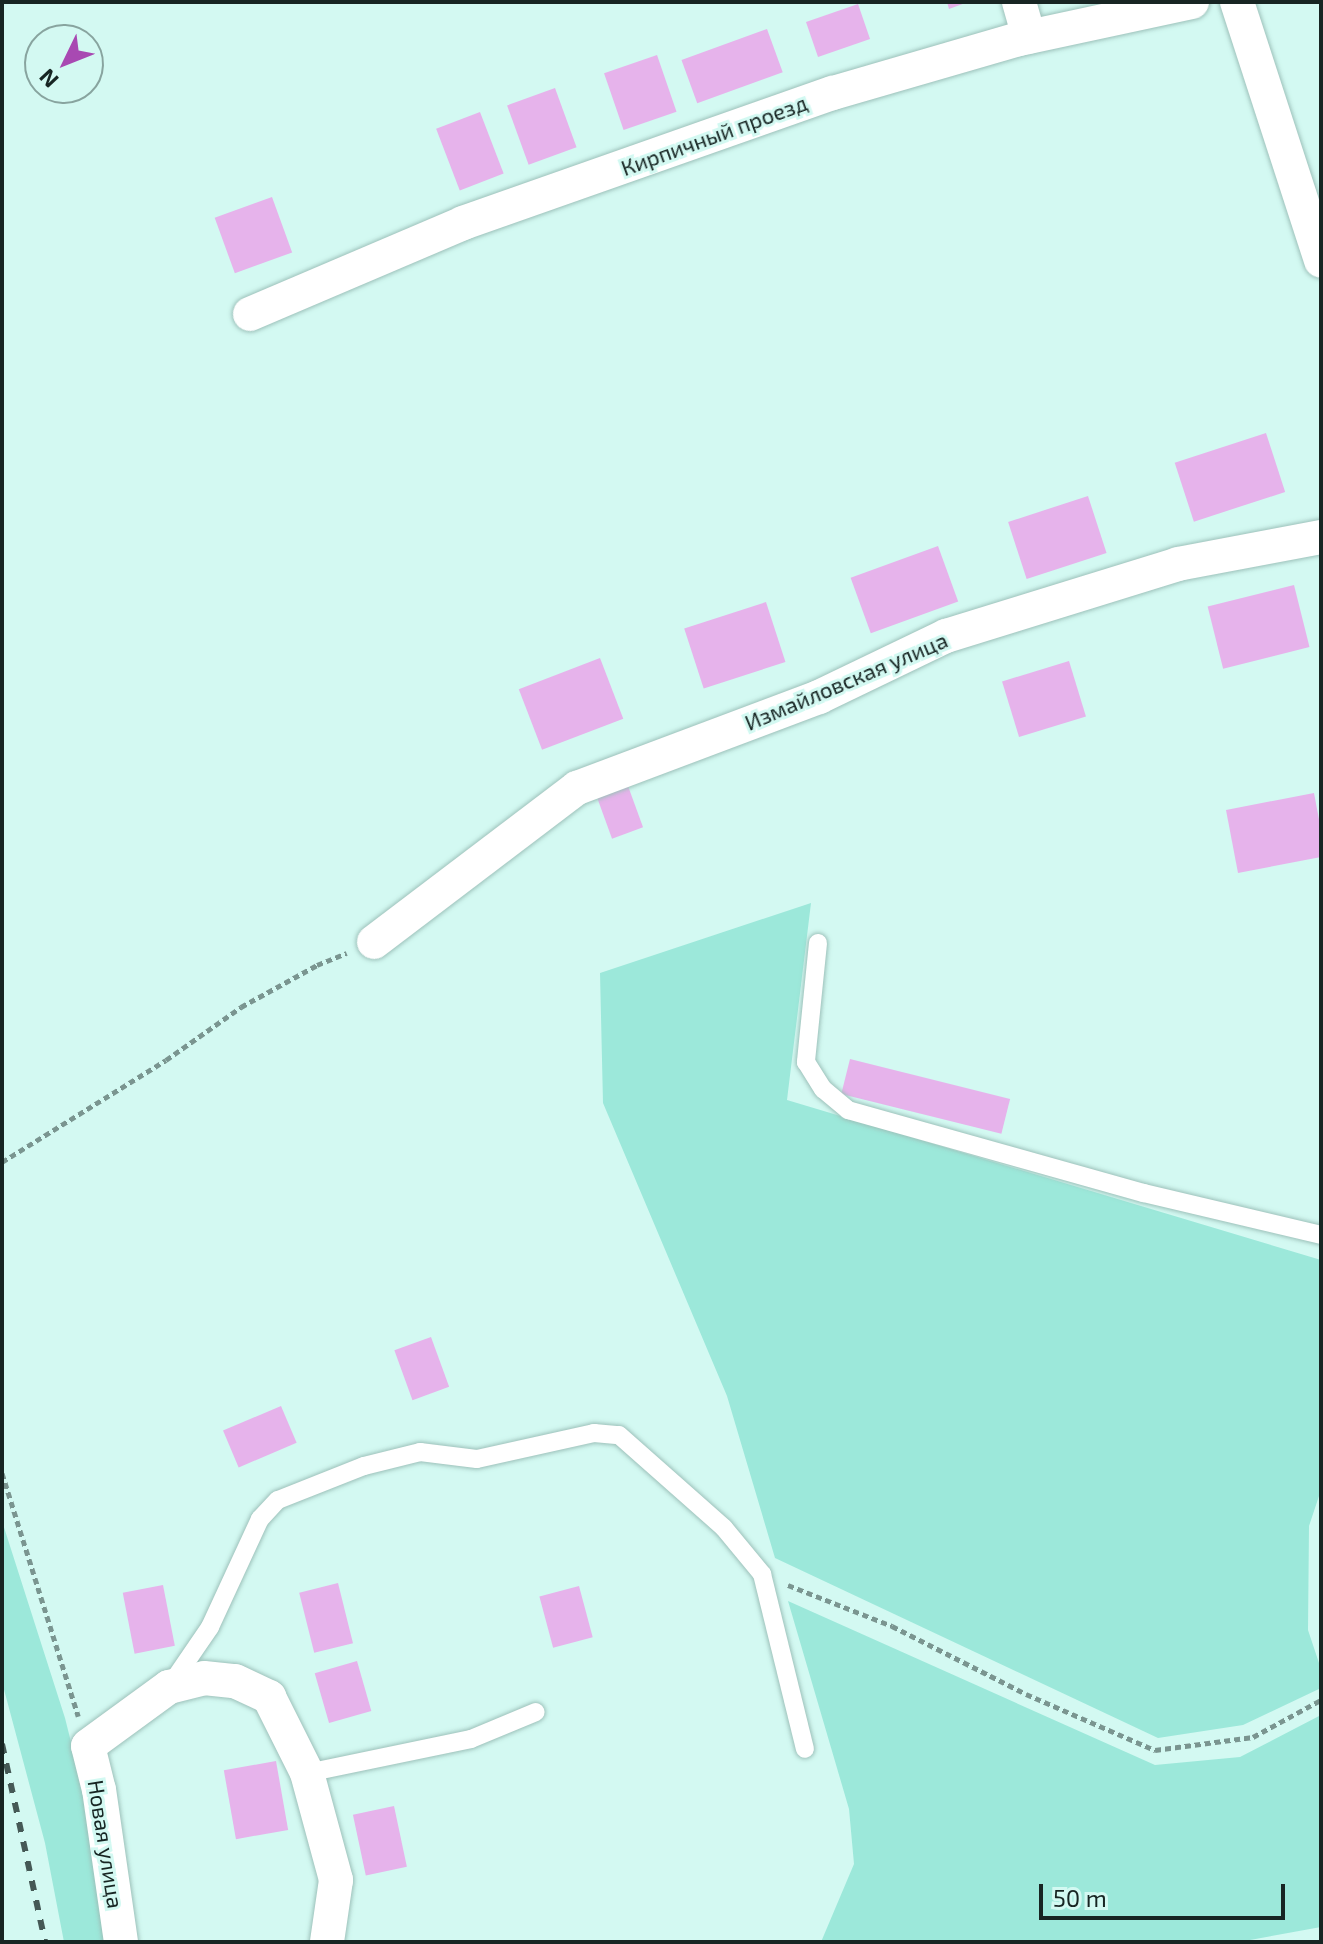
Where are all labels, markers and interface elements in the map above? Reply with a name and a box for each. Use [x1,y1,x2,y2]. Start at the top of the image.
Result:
north arrow [24,24,104,104]
text: N [33,64,63,94]
street label: Кирпичный проезд [617,89,811,181]
street label: Измайловская улица [741,626,951,736]
street label: Новая улица [83,1778,129,1910]
scale bar [1043,1868,1289,1918]
text: 50 m [1053,1883,1107,1912]

